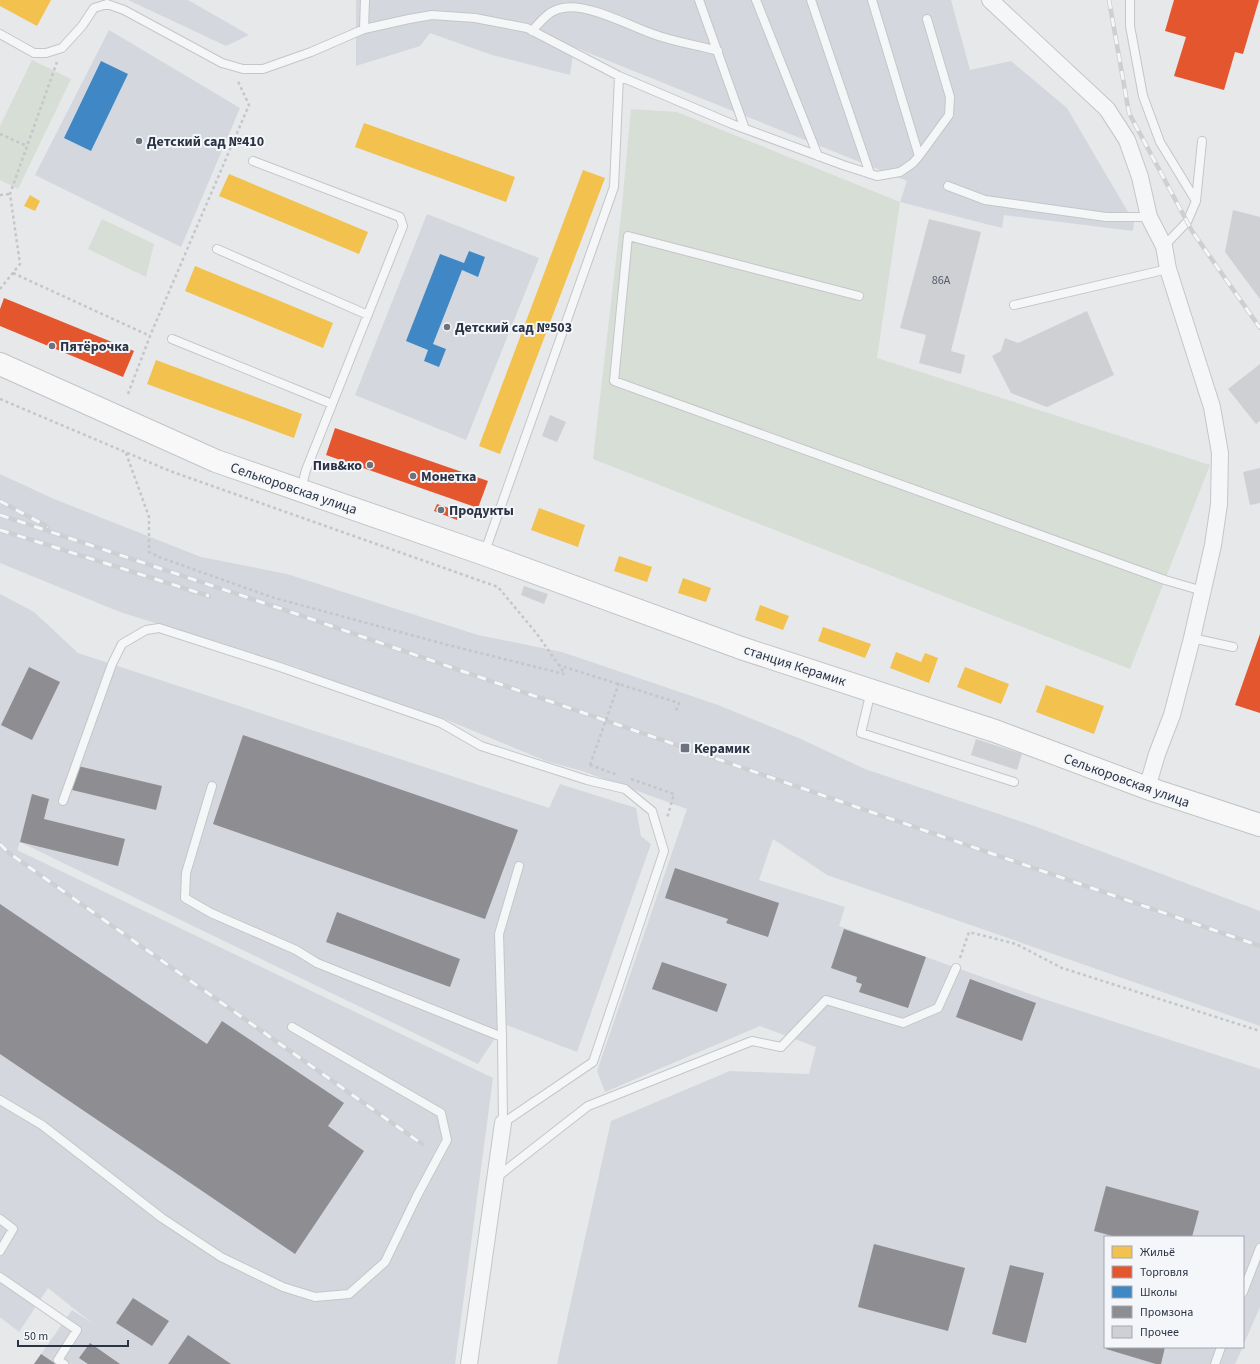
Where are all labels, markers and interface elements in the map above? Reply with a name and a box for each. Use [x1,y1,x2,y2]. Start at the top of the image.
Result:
place label: Детский сад №410 [147,132,264,152]
marker: Детский сад №410 [134,136,144,146]
house number: 86А [932,272,951,289]
place label: Детский сад №503 [455,318,572,338]
marker: Детский сад №503 [442,322,452,332]
place label: Пятёрочка [60,337,129,357]
marker: Пятёрочка [47,341,57,351]
place label: Пив&ко [313,456,362,476]
street label: Селькоровская улица [228,458,360,520]
marker: Пив&ко [365,460,375,470]
place label: Монетка [421,467,477,487]
marker: Монетка [408,471,418,481]
place label: Продукты [449,501,514,521]
marker: Продукты [436,505,446,515]
street label: станция Керамик [741,640,848,692]
place label: Керамик [694,739,750,759]
marker: Керамик [679,742,691,754]
street label: Селькоровская улица [1061,749,1193,813]
legend [1104,1236,1244,1348]
text: Жильё [1140,1244,1175,1261]
text: Торговля [1140,1264,1188,1281]
text: Школы [1140,1284,1177,1301]
text: Промзона [1140,1304,1193,1321]
scale bar [18,1322,128,1348]
text: Прочее [1140,1324,1179,1341]
text: 50 m [24,1328,48,1345]

